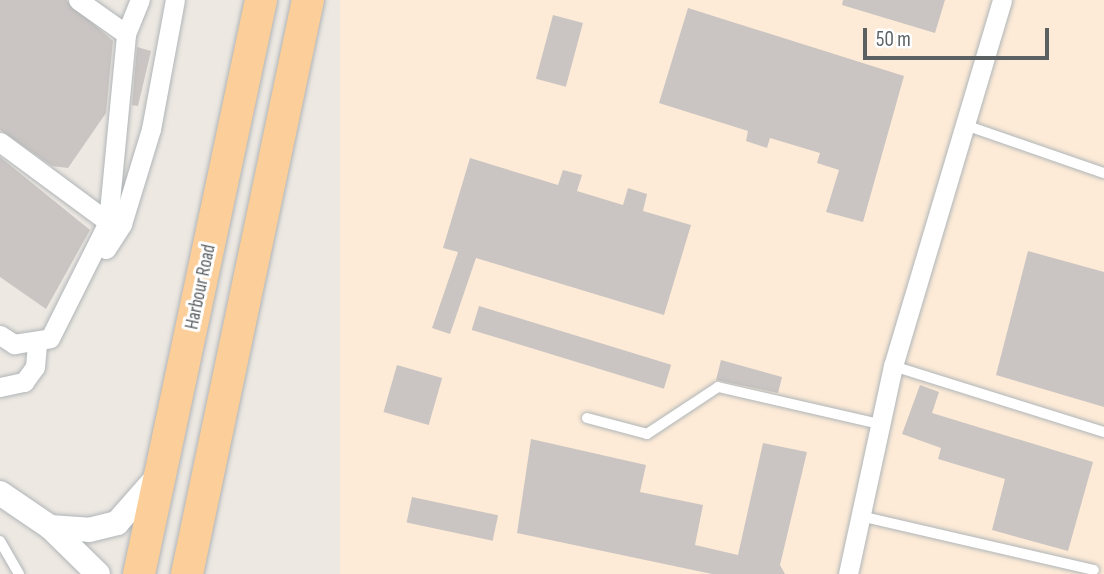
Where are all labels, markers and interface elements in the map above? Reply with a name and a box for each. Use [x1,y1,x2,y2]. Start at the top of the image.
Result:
scale bar [866,14,1052,58]
text: 50 m [876,27,911,52]
street label: Harbour Road [181,242,221,332]

